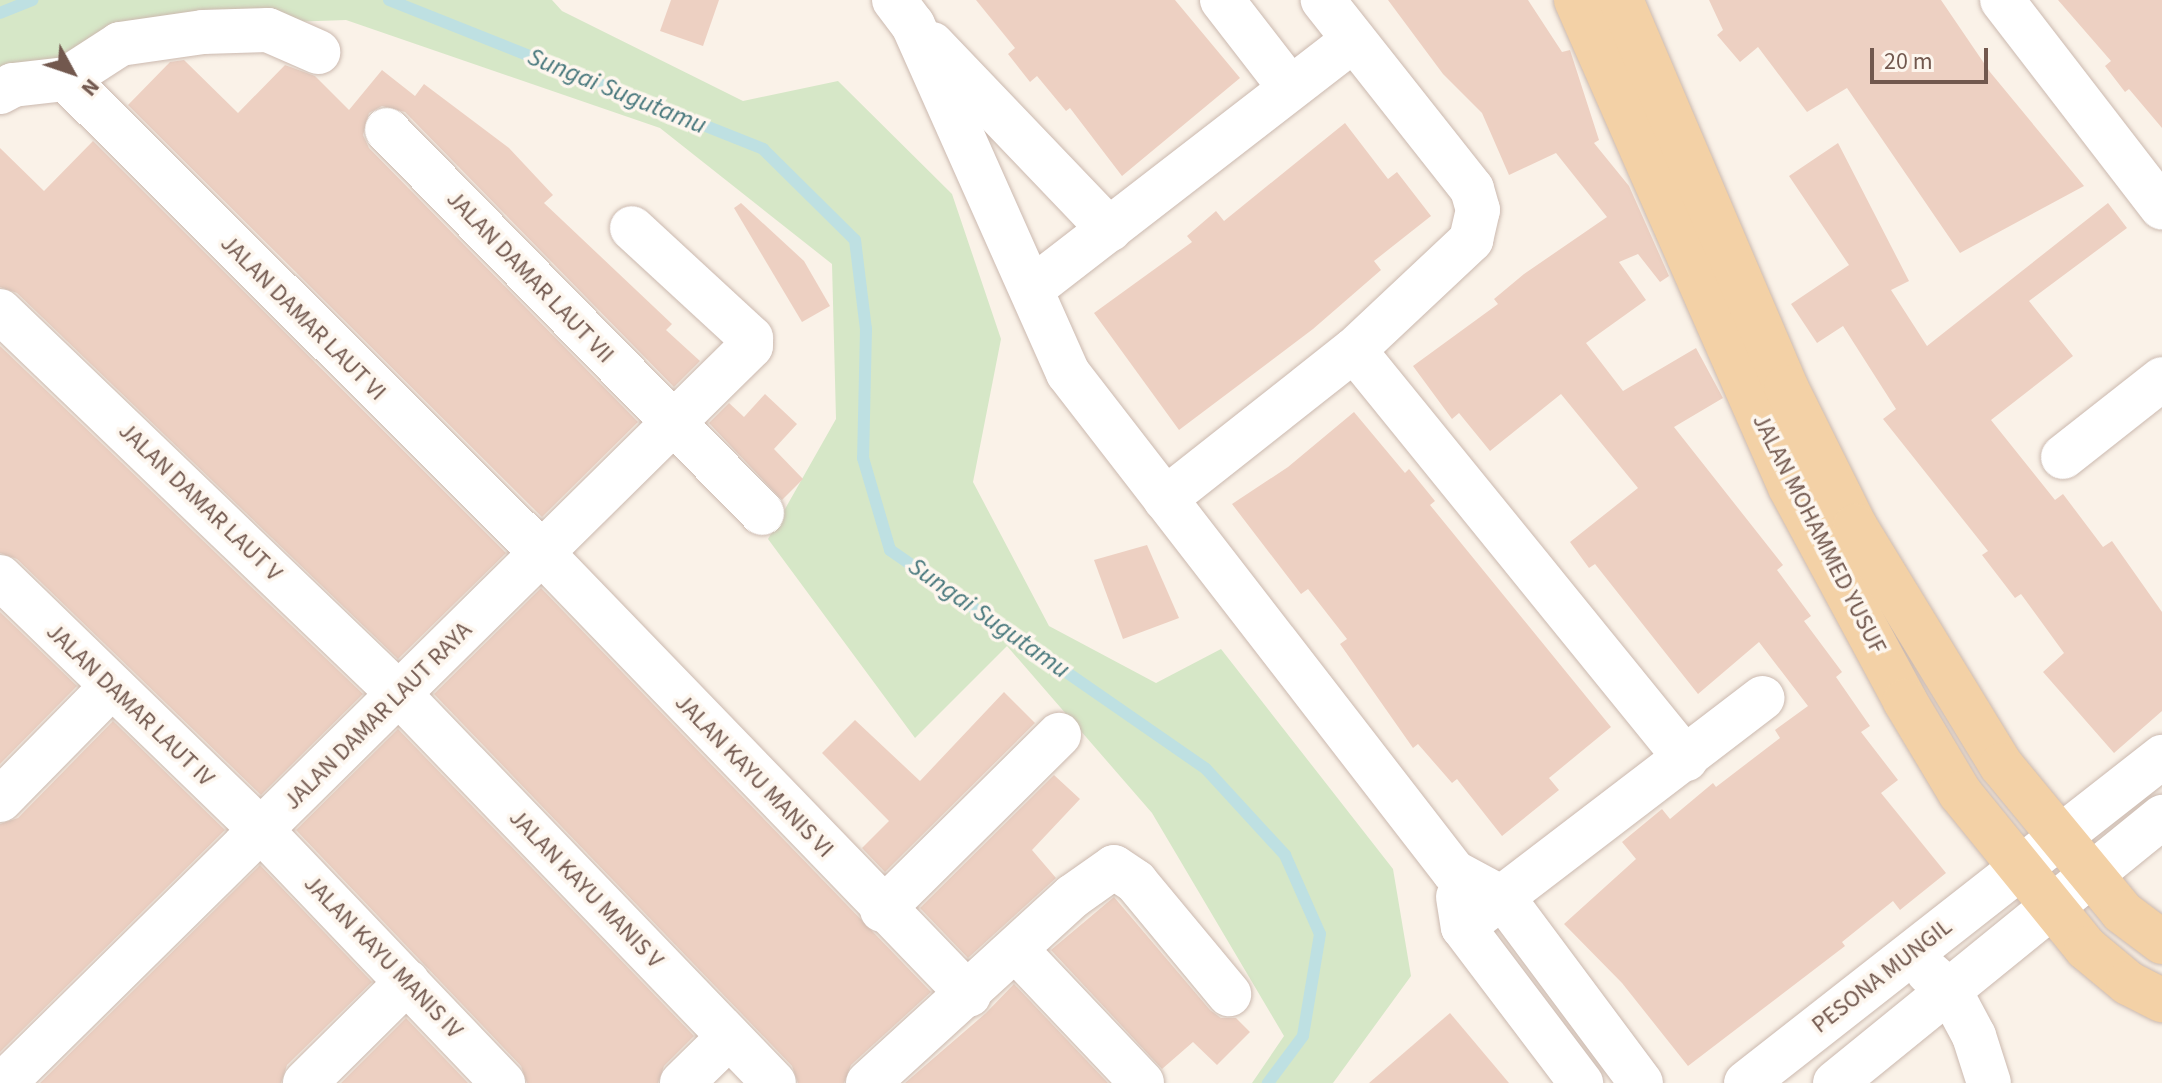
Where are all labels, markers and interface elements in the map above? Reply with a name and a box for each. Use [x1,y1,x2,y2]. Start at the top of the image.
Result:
north arrow [32,32,112,112]
scale bar [1874,32,1992,82]
water label: Sungai Sugutamu [523,41,711,141]
text: 20 m [1884,44,1933,79]
text: N [73,72,107,103]
street label: JALAN DAMAR LAUT VII [440,185,620,369]
street label: JALAN DAMAR LAUT VI [214,229,392,407]
street label: JALAN MOHAMMED YUSUF [1746,409,1892,659]
street label: JALAN DAMAR LAUT V [112,417,288,587]
water label: Sungai Sugutamu [902,551,1076,685]
street label: JALAN DAMAR LAUT RAYA [278,616,478,816]
street label: JALAN DAMAR LAUT IV [40,617,220,793]
street label: JALAN KAYU MANIS VI [669,688,839,864]
street label: JALAN KAYU MANIS V [503,804,669,974]
street label: JALAN KAYU MANIS IV [298,869,468,1045]
street label: PESONA MUNGIL [1806,912,1958,1040]

